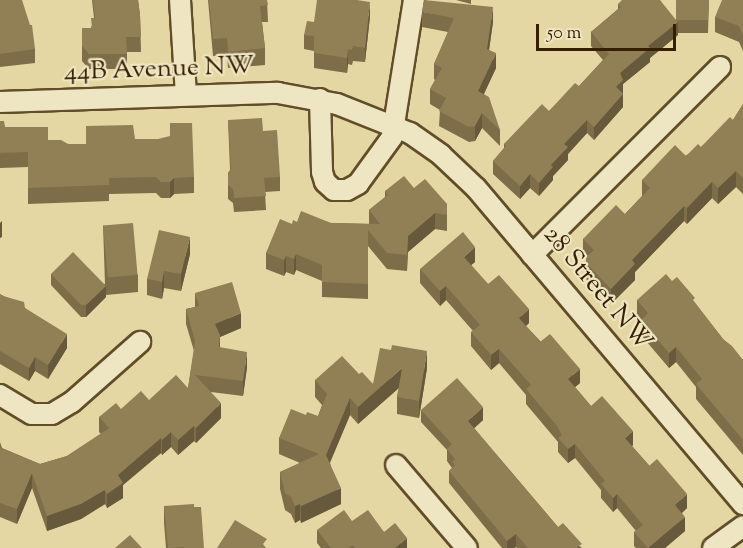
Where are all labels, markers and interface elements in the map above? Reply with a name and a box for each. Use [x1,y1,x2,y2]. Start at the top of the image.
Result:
scale bar [539,12,678,50]
text: 50 m [547,21,581,47]
street label: 44B Avenue NW [63,51,255,89]
street label: 28 Street NW [536,220,658,358]

